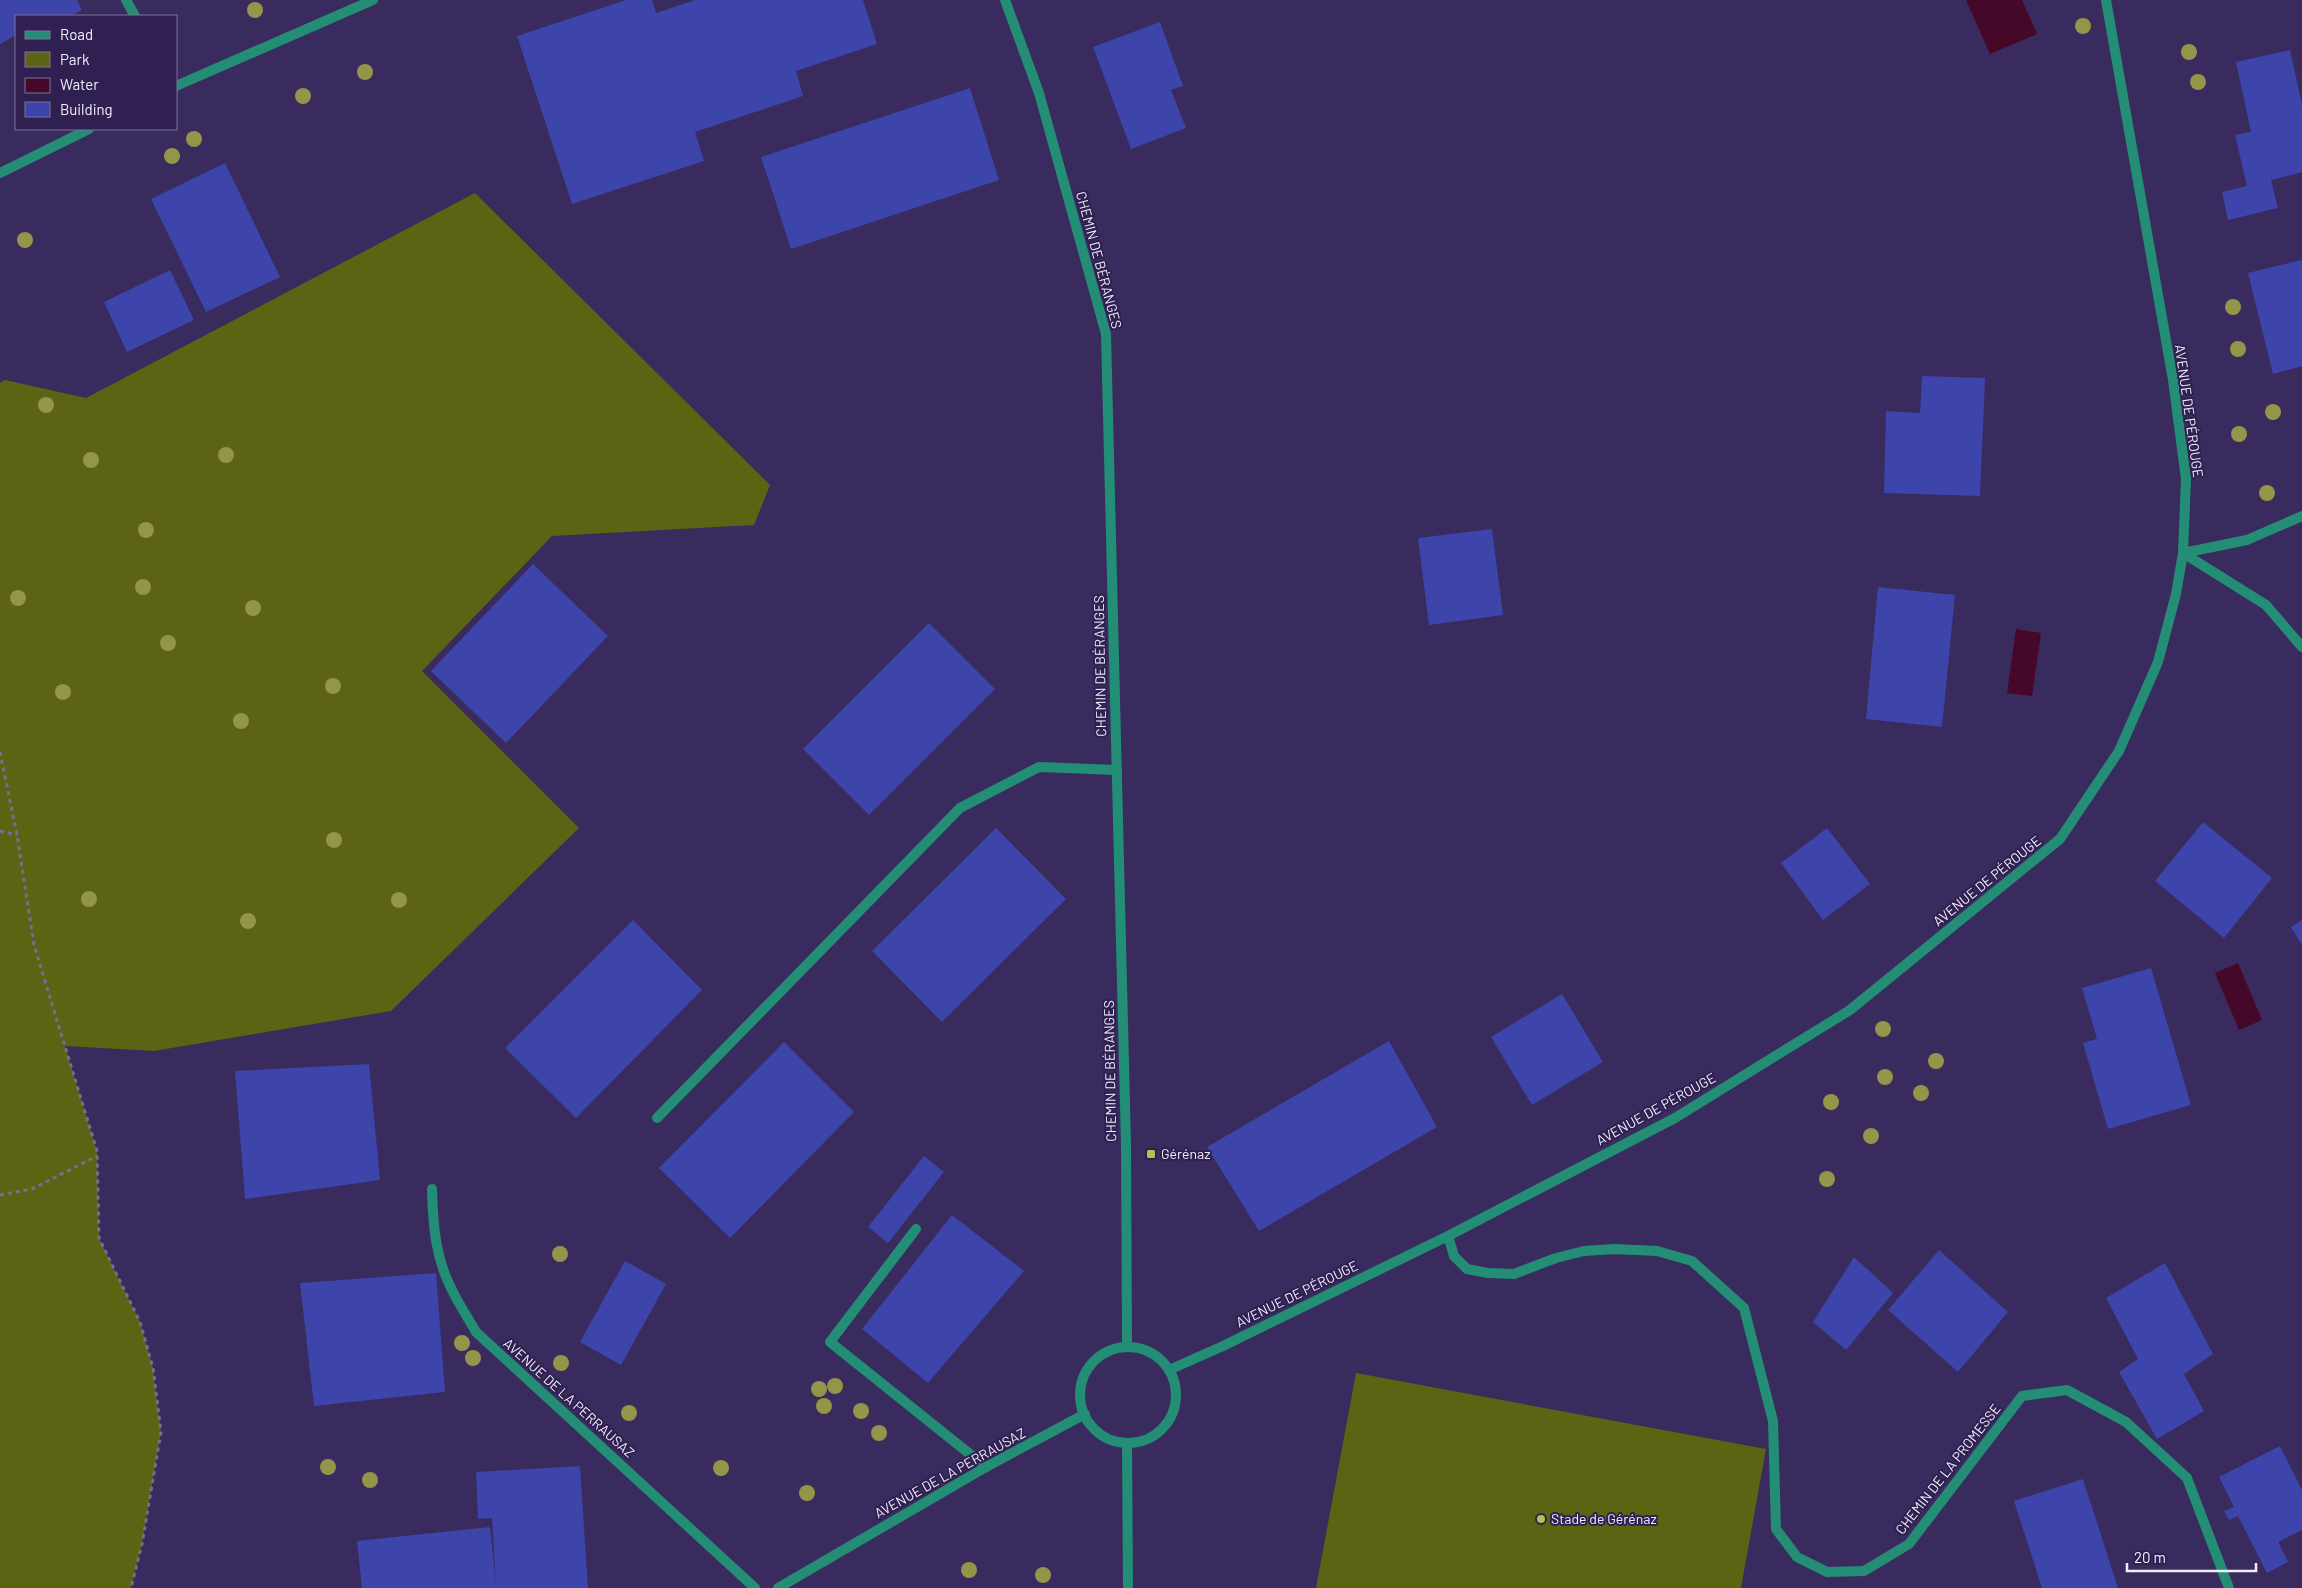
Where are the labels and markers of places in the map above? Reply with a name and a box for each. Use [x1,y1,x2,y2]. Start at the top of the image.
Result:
place label: Gérénaz [1161,1145,1210,1162]
marker: Gérénaz [1145,1148,1157,1160]
place label: Stade de Gérénaz [1551,1510,1657,1527]
marker: Stade de Gérénaz [1535,1513,1547,1525]

